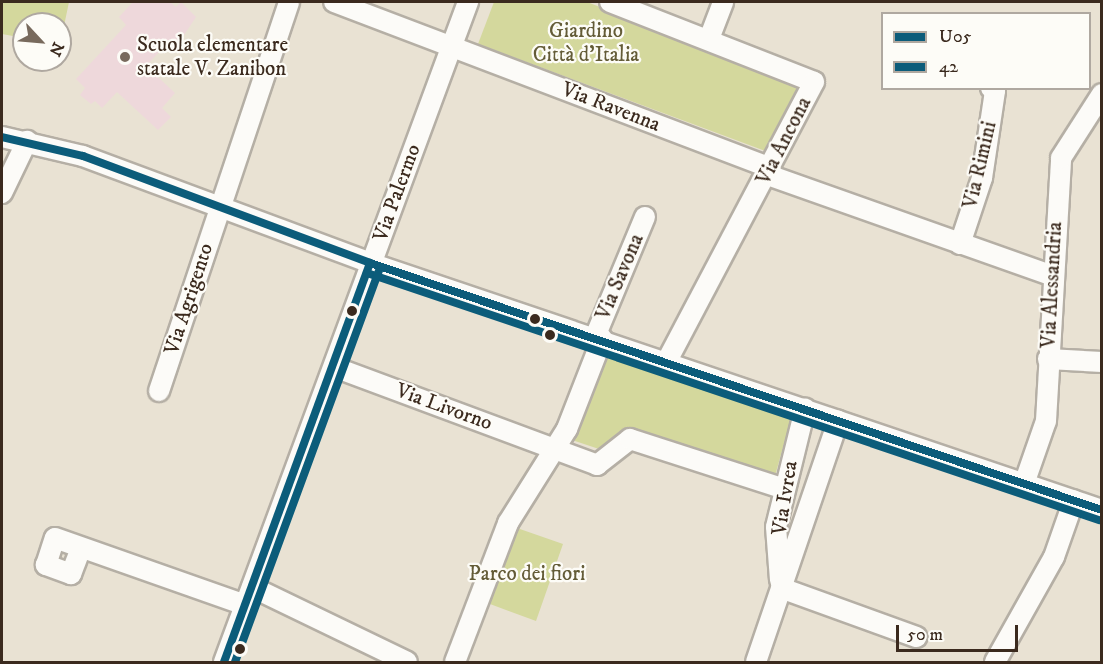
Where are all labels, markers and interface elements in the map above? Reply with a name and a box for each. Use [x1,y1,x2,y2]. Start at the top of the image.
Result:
north arrow [12,12,72,72]
legend [881,12,1091,90]
park label: Giardino Città d'Italia [533,18,639,68]
text: U05 [939,26,972,48]
place label: Scuola elementare statale V. Zanibon [137,32,288,82]
text: N [45,39,68,59]
marker: Scuola elementare statale V. Zanibon [118,50,132,64]
text: 42 [939,56,958,78]
street label: Via Ravenna [558,77,664,137]
street label: Via Ancona [751,93,817,189]
street label: Via Rimini [958,119,1002,211]
street label: Via Palermo [368,141,426,245]
street label: Via Alessandria [1036,221,1068,349]
street label: Via Savona [591,230,649,324]
street label: Via Agrigento [159,240,219,358]
unlabelled marker [346,305,358,317]
unlabelled marker [529,313,541,325]
unlabelled marker [544,329,556,341]
street label: Via Livorno [392,378,496,436]
street label: Via Ivrea [767,459,803,537]
park label: Parco dei fiori [469,561,585,587]
scale bar [899,613,1020,651]
text: 50 m [907,624,943,646]
unlabelled marker [234,643,246,655]

